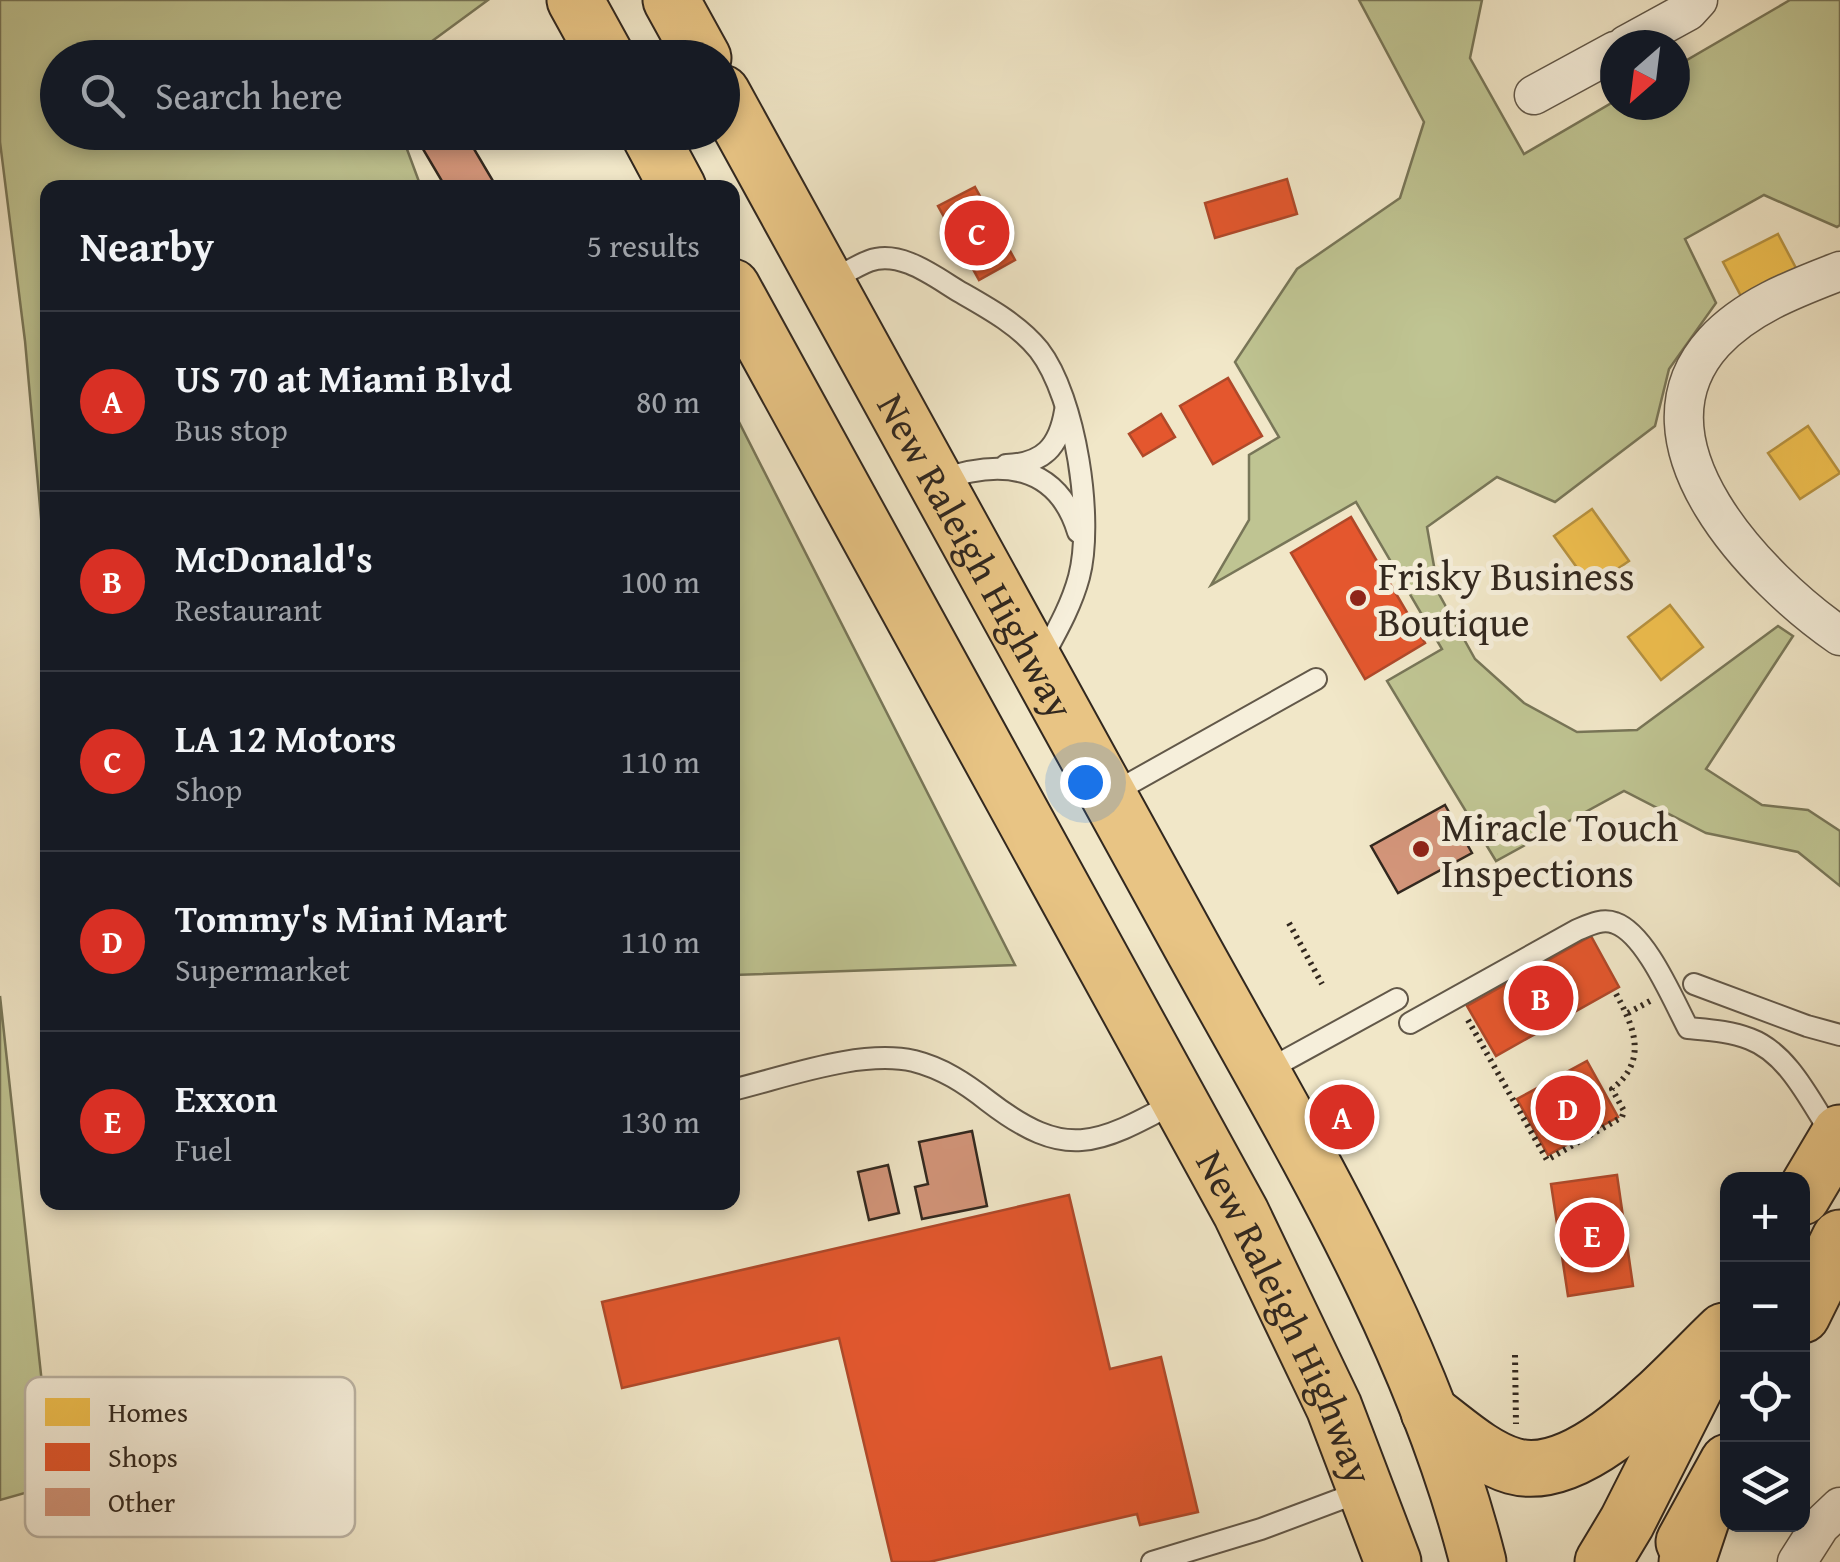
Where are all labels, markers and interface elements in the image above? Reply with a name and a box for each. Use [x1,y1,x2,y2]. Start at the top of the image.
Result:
north arrow [1600,30,1690,120]
search box [40,40,740,150]
text: Search here [155,67,343,123]
icon: search [75,68,130,123]
pin: C [944,196,1010,270]
text: Nearby [80,215,214,276]
text: 5 results [587,222,700,269]
text: US 70 at Miami Blvd [175,350,512,406]
text: A [102,378,123,425]
text: 80 m [636,378,700,425]
street label: New Raleigh Highway [863,382,1090,729]
text: Bus stop [175,406,288,453]
text: McDonald's [175,530,373,586]
place label: Frisky Business Boutique [1378,546,1635,651]
text: B [103,558,122,605]
text: 100 m [621,558,700,605]
text: Restaurant [175,586,322,633]
marker: Frisky Business Boutique [1347,587,1369,609]
text: LA 12 Motors [175,710,396,766]
text: C [103,738,122,785]
text: 110 m [621,738,700,785]
your location [1060,757,1111,808]
text: Shop [175,766,242,813]
place label: Miracle Touch Inspections [1441,797,1678,902]
marker: Miracle Touch Inspections [1410,838,1432,860]
text: Tommy's Mini Mart [175,890,507,946]
text: D [102,918,123,965]
text: 110 m [621,918,700,965]
text: Supermarket [175,946,350,993]
pin: B [1508,960,1574,1036]
text: Exxon [175,1070,277,1126]
pin: D [1536,1070,1600,1146]
pin: A [1310,1080,1374,1154]
text: E [104,1098,121,1145]
text: 130 m [621,1098,700,1145]
text: Fuel [175,1126,232,1173]
street label: New Raleigh Highway [1182,1139,1390,1492]
map controls [1720,1172,1810,1532]
button: + [1720,1172,1810,1262]
pin: E [1560,1198,1624,1272]
button: − [1720,1262,1810,1352]
button: locate [1720,1352,1810,1442]
legend [25,1377,355,1537]
text: Homes [108,1391,188,1432]
text: Shops [108,1436,178,1477]
button: layers [1720,1442,1810,1532]
text: Other [108,1481,176,1522]

